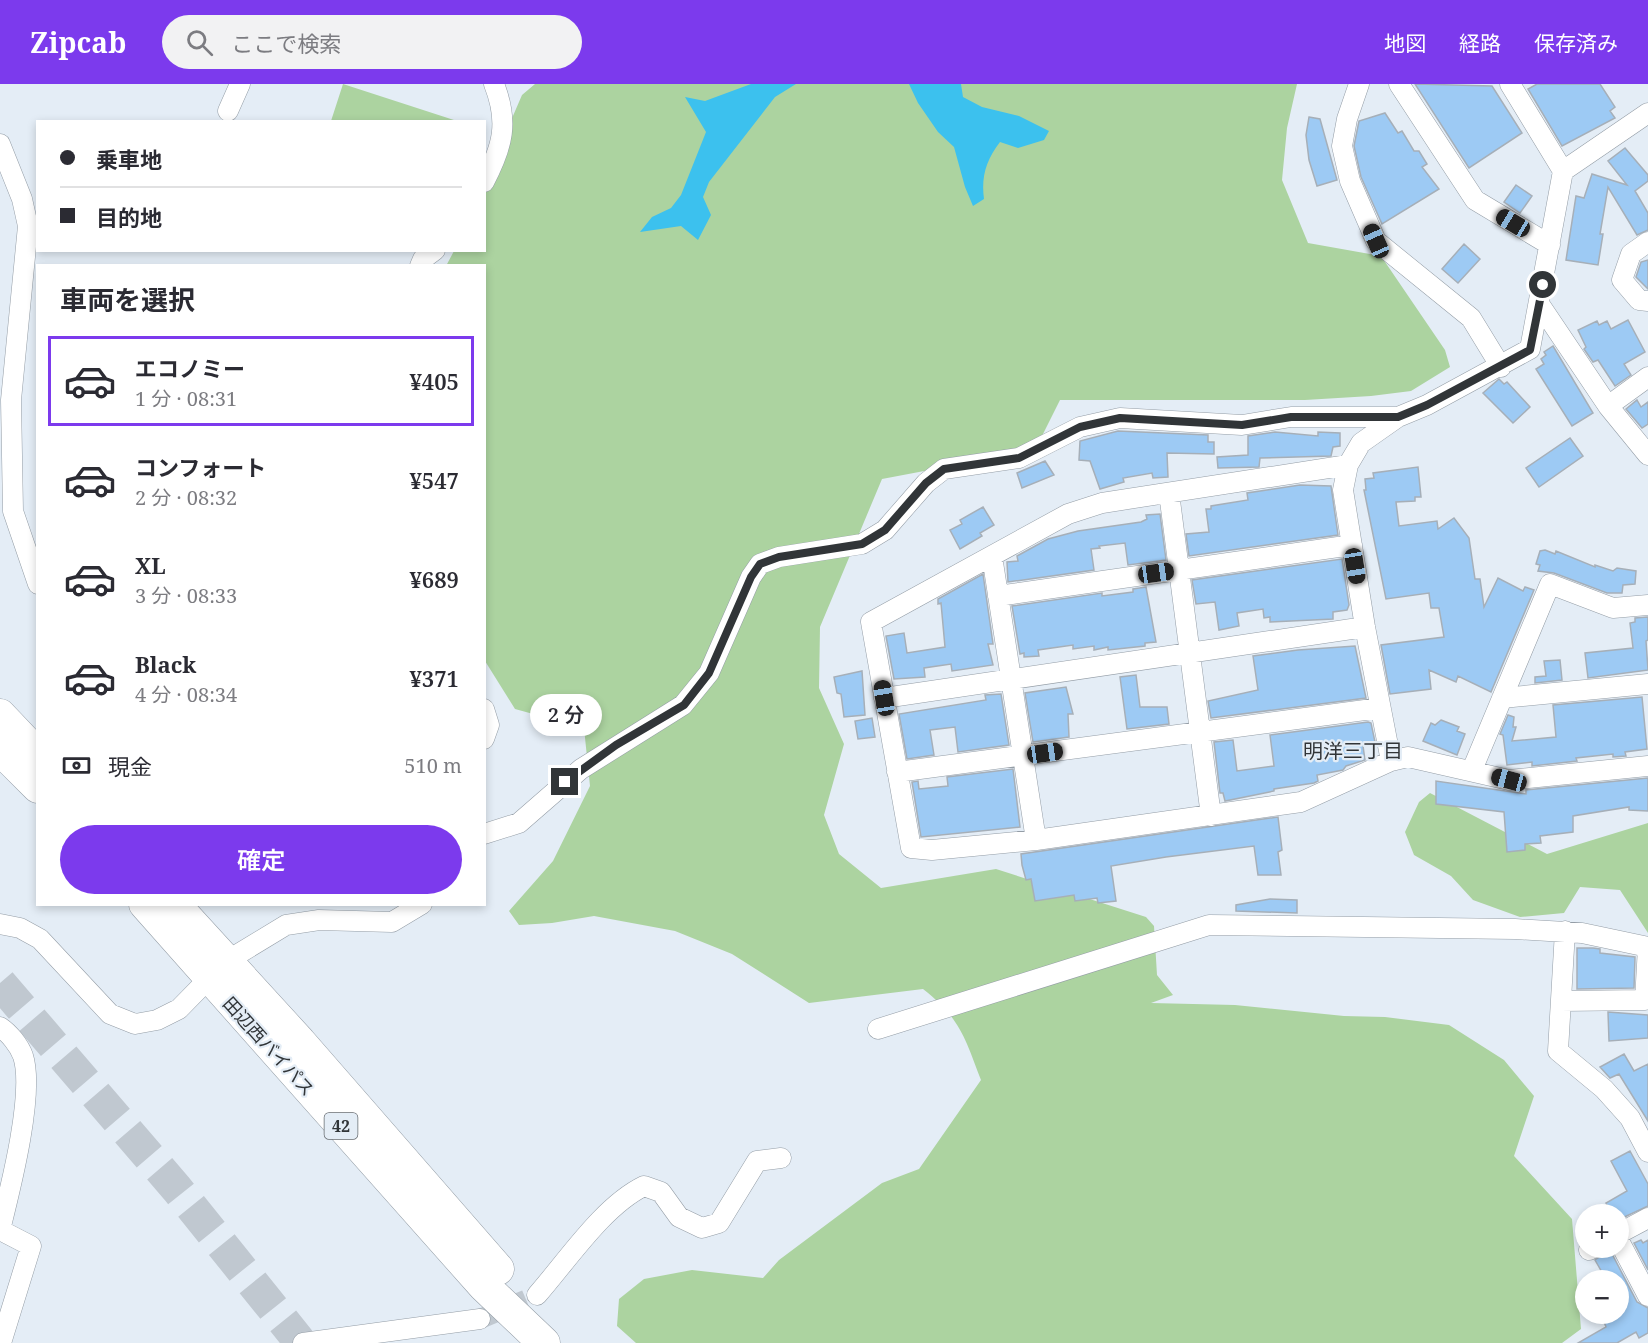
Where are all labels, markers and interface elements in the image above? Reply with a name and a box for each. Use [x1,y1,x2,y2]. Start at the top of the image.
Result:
search box [162,15,582,69]
text: Zipcab [30,23,126,61]
icon: search [183,26,216,59]
text: ここで検索 [231,28,341,58]
text: 地図 [1384,29,1426,57]
text: 経路 [1459,29,1501,57]
text: 保存済み [1534,29,1618,57]
text: 乗車地 [96,144,162,174]
text: 目的地 [96,202,162,232]
car [1493,206,1533,240]
car [1360,221,1392,261]
route start [1529,271,1556,298]
text: 車両を選択 [60,281,195,318]
text: エコノミー [135,353,245,383]
icon: car [63,354,117,408]
text: ¥405 [409,366,459,396]
text: 1 分 · 08:31 [135,385,237,412]
text: コンフォート [135,452,266,482]
icon: car [63,453,117,507]
text: ¥547 [409,465,459,495]
text: 2 分 · 08:32 [135,484,237,511]
car [1343,547,1367,585]
text: XL [135,550,166,580]
icon: car [63,552,117,606]
car [1137,562,1175,584]
text: ¥689 [409,564,459,594]
text: 3 分 · 08:33 [135,582,237,609]
text: Black [135,649,196,679]
icon: car [63,651,117,705]
text: ¥371 [409,663,459,693]
car [872,679,896,717]
text: 4 分 · 08:34 [135,681,237,708]
callout: 2 分 [529,695,601,737]
text: 2 分 [548,701,584,728]
district label: 明洋三丁目 [1303,737,1403,764]
car [1026,742,1064,764]
icon: cash [60,749,93,782]
text: 現金 [108,751,152,781]
text: 510 m [404,752,462,779]
car [1489,767,1529,793]
route end [551,768,578,795]
button: 確定 [60,825,462,894]
street label: 田辺西バイパス [218,991,320,1101]
road number: 42 [324,1113,358,1139]
map controls [1575,1204,1629,1324]
button: + [1575,1204,1629,1258]
button: − [1575,1270,1629,1324]

